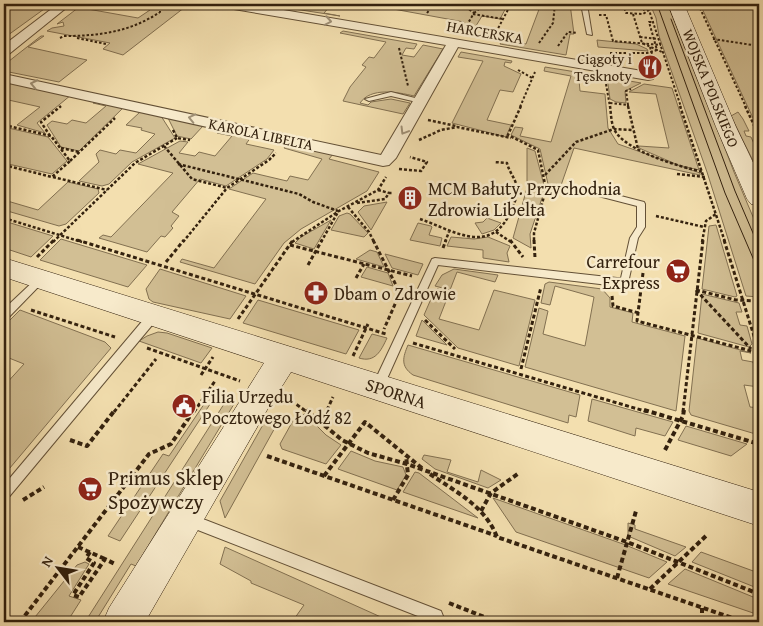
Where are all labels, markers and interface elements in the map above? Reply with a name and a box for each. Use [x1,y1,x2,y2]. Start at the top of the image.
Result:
one-way arrow [324,15,333,25]
street label: HARCERSKA [445,15,525,49]
street label: WOJSKA POLSKIEGO [678,26,744,150]
place label: Ciągoty i Tęsknoty [574,48,633,86]
restaurant icon: Ciągoty i Tęsknoty [637,54,663,80]
one-way arrow [29,79,38,90]
one-way arrow [188,113,197,124]
street label: KAROLA LIBELTA [207,113,315,155]
one-way arrow [400,126,410,135]
place label: MCM Bałuty. Przychodnia Zdrowia Libelta [428,175,622,223]
building icon: MCM Bałuty. Przychodnia Zdrowia Libelta [397,185,423,211]
place label: Carrefour Express [587,248,661,296]
supermarket icon: Carrefour Express [665,258,691,284]
pharmacy icon: Dbam o Zdrowie [303,280,329,306]
place label: Dbam o Zdrowie [334,280,456,307]
street label: SPORNA [362,371,430,416]
place label: Filia Urzędu Pocztowego Łódź 82 [202,383,352,431]
public building icon: Filia Urzędu Pocztowego Łódź 82 [171,393,197,419]
place label: Primus Sklep Spożywczy [108,462,223,517]
supermarket icon: Primus Sklep Spożywczy [77,476,103,502]
north arrow [32,544,82,594]
text: N [36,552,58,570]

